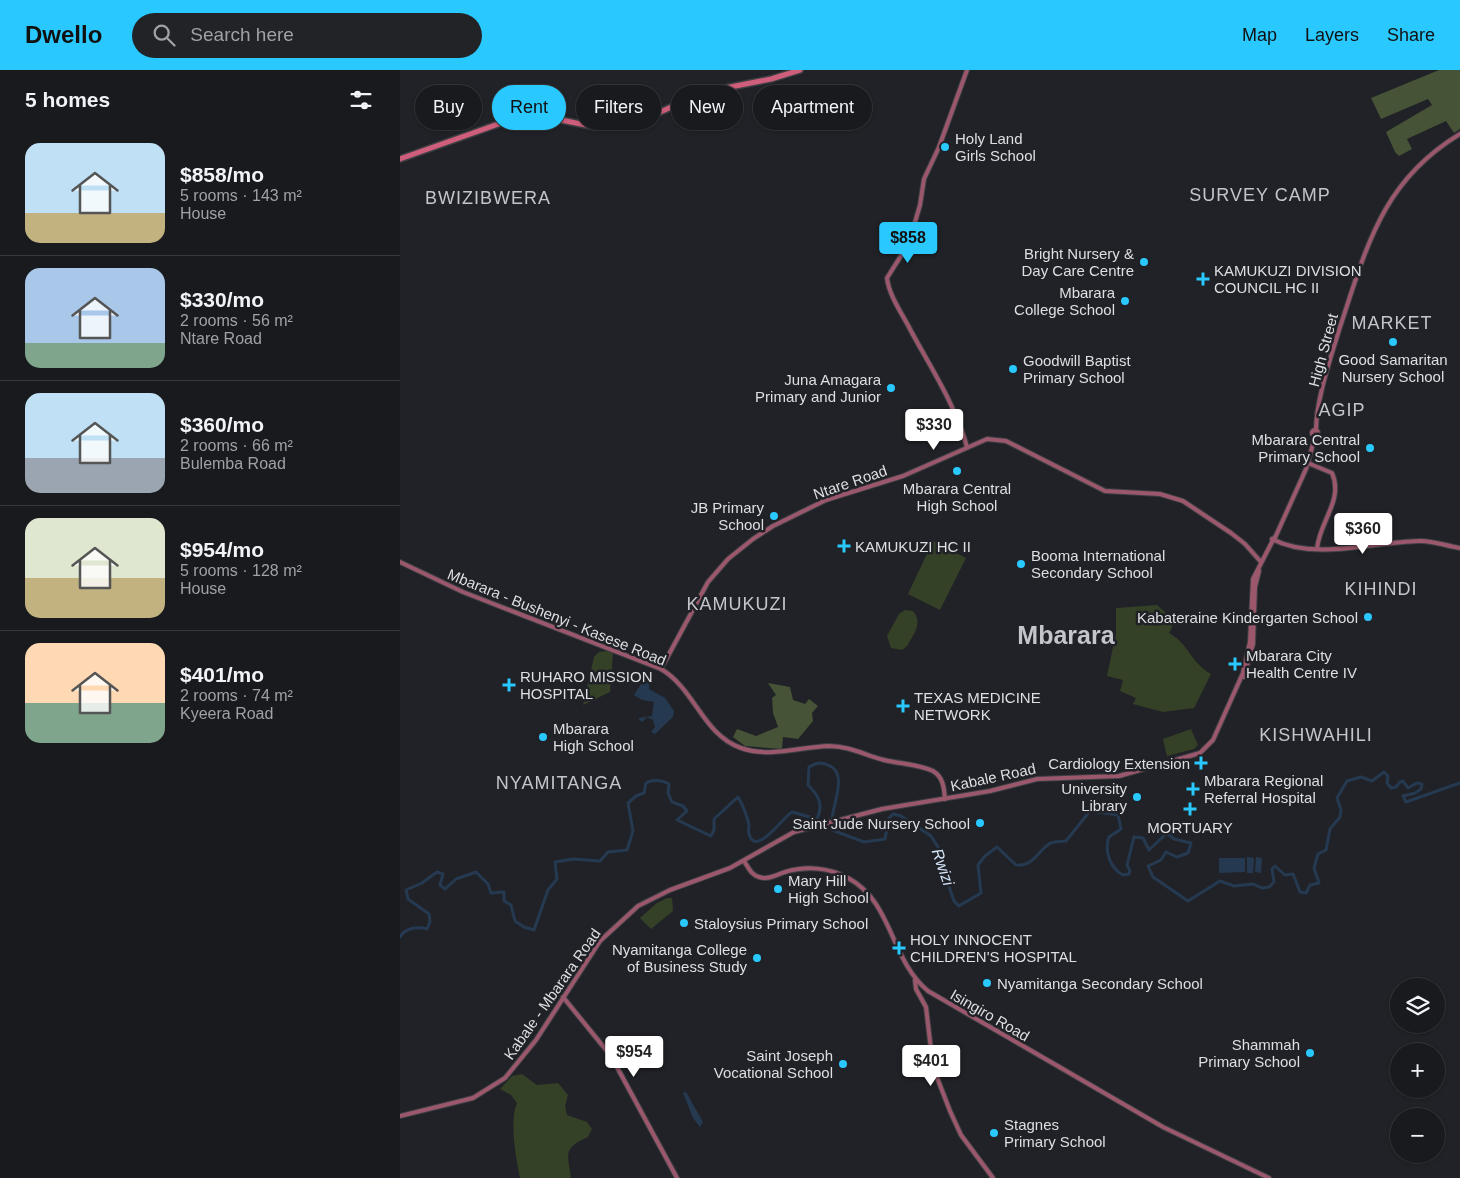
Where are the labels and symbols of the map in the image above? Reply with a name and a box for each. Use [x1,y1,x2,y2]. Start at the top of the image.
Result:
place label: Holy Land Girls School [955,130,1036,164]
marker: Holy Land Girls School [939,141,951,153]
district label: SURVEY CAMP [1189,185,1331,205]
district label: BWIZIBWERA [425,188,551,208]
pin: $858 [878,222,938,264]
place label: Bright Nursery & Day Care Centre [1021,245,1134,279]
marker: Bright Nursery & Day Care Centre [1138,256,1150,268]
place label: KAMUKUZI DIVISION COUNCIL HC II [1214,262,1362,296]
marker: KAMUKUZI DIVISION COUNCIL HC II [1196,272,1210,286]
place label: Mbarara College School [1014,284,1116,318]
marker: Mbarara College School [1119,295,1131,307]
street label: High Street [1305,311,1341,388]
district label: MARKET [1351,313,1433,333]
marker: Good Samaritan Nursery School [1387,336,1399,348]
place label: Good Samaritan Nursery School [1338,351,1448,385]
place label: Goodwill Baptist Primary School [1023,352,1131,386]
marker: Goodwill Baptist Primary School [1007,363,1019,375]
place label: Juna Amagara Primary and Junior [755,371,882,405]
marker: Juna Amagara Primary and Junior [885,382,897,394]
district label: AGIP [1318,400,1366,420]
pin: $330 [904,408,964,451]
place label: Mbarara Central Primary School [1252,431,1360,465]
marker: Mbarara Central Primary School [1364,442,1376,454]
street label: Ntare Road [811,461,889,503]
marker: Mbarara Central High School [951,465,963,477]
place label: Mbarara Central High School [903,480,1011,514]
place label: JB Primary School [691,499,764,533]
marker: JB Primary School [768,510,780,522]
pin: $360 [1333,512,1393,555]
place label: KAMUKUZI HC II [855,538,971,555]
marker: KAMUKUZI HC II [837,539,851,553]
place label: Booma International Secondary School [1031,547,1165,581]
marker: Booma International Secondary School [1015,558,1027,570]
street label: Mbarara - Bushenyi - Kasese Road [445,565,669,669]
district label: KIHINDI [1344,579,1418,599]
district label: KAMUKUZI [686,594,788,614]
place label: Kabateraine Kindergarten School [1137,609,1358,626]
marker: Kabateraine Kindergarten School [1362,611,1374,623]
district label: Mbarara [1017,621,1116,649]
place label: Mbarara City Health Centre IV [1246,647,1357,681]
marker: Mbarara City Health Centre IV [1228,657,1242,671]
place label: RUHARO MISSION HOSPITAL [520,668,653,702]
marker: RUHARO MISSION HOSPITAL [502,678,516,692]
place label: TEXAS MEDICINE NETWORK [914,689,1041,723]
marker: TEXAS MEDICINE NETWORK [896,699,910,713]
place label: Mbarara High School [553,720,634,754]
district label: KISHWAHILI [1259,725,1373,745]
marker: Mbarara High School [537,731,549,743]
place label: Cardiology Extension [1048,755,1190,772]
marker: Cardiology Extension [1194,756,1208,770]
street label: Kabale Road [949,760,1037,794]
place label: Mbarara Regional Referral Hospital [1204,772,1323,806]
district label: NYAMITANGA [496,773,622,793]
place label: University Library [1061,780,1127,814]
marker: Mbarara Regional Referral Hospital [1186,782,1200,796]
marker: University Library [1131,791,1143,803]
marker: MORTUARY [1183,802,1197,816]
place label: Saint Jude Nursery School [792,815,970,832]
marker: Saint Jude Nursery School [974,817,986,829]
place label: MORTUARY [1147,819,1233,836]
water label: Rwizi [929,846,957,888]
place label: Mary Hill High School [788,872,869,906]
marker: Mary Hill High School [772,883,784,895]
place label: Staloysius Primary School [694,915,868,932]
marker: Staloysius Primary School [678,917,690,929]
street label: Kabale - Mbarara Road [500,925,604,1063]
place label: HOLY INNOCENT CHILDREN'S HOSPITAL [910,931,1077,965]
place label: Nyamitanga College of Business Study [612,941,747,975]
marker: HOLY INNOCENT CHILDREN'S HOSPITAL [892,941,906,955]
marker: Nyamitanga College of Business Study [751,952,763,964]
place label: Nyamitanga Secondary School [997,975,1203,992]
marker: Nyamitanga Secondary School [981,977,993,989]
street label: Isingiro Road [947,986,1033,1044]
pin: $954 [604,1036,664,1078]
place label: Shammah Primary School [1198,1036,1300,1070]
pin: $401 [901,1044,961,1087]
place label: Saint Joseph Vocational School [714,1047,833,1081]
marker: Shammah Primary School [1304,1047,1316,1059]
marker: Saint Joseph Vocational School [837,1058,849,1070]
place label: Stagnes Primary School [1004,1116,1106,1150]
marker: Stagnes Primary School [988,1127,1000,1139]

